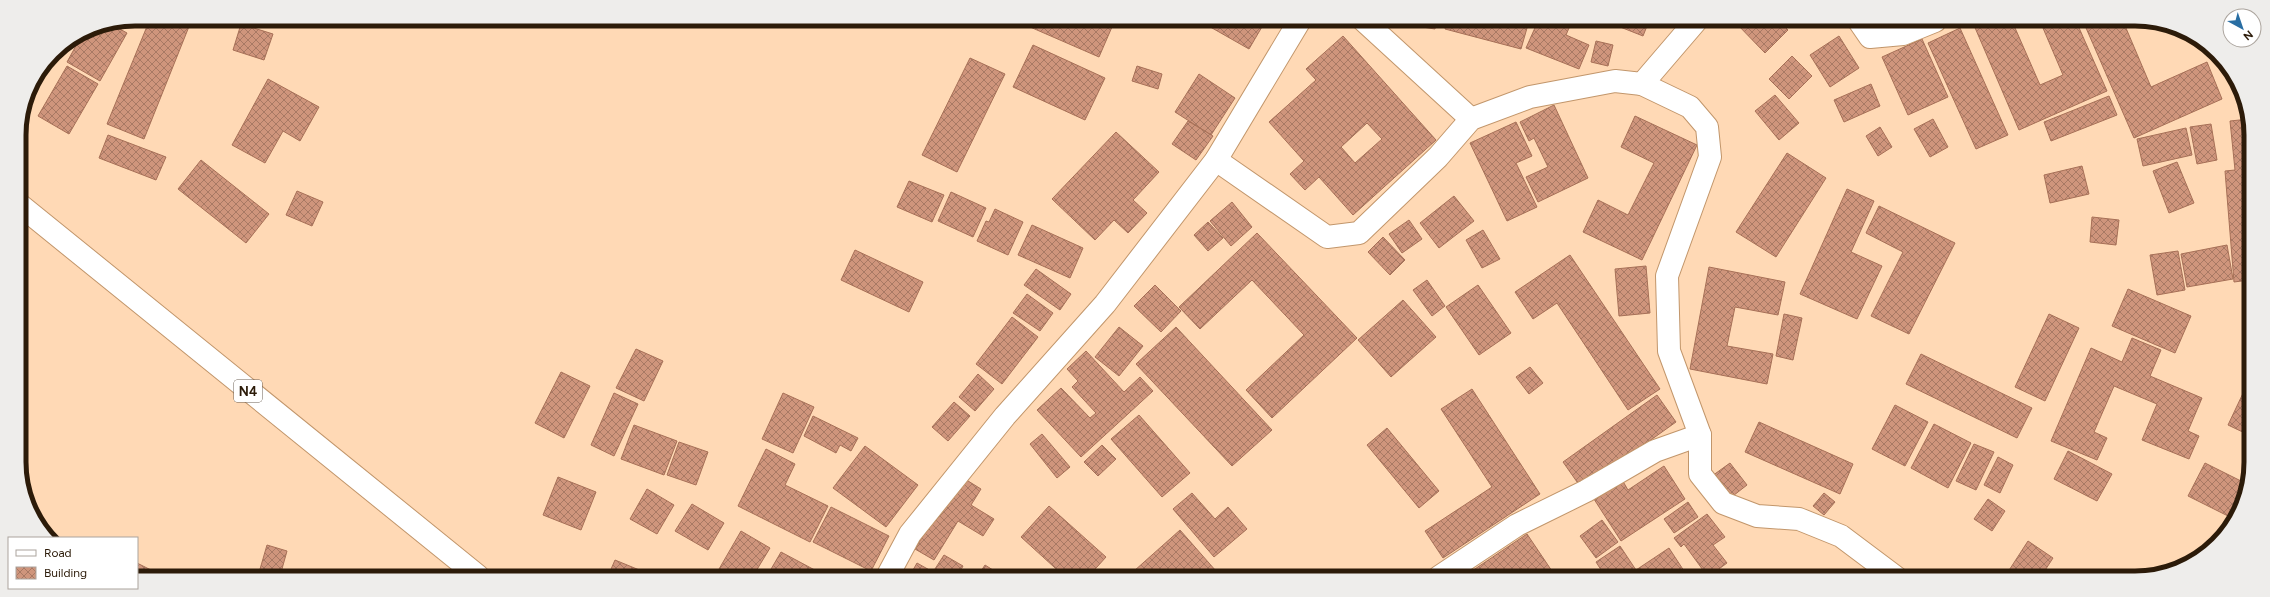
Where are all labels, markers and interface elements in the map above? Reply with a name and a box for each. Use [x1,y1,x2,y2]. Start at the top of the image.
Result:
north arrow [2222,8,2262,48]
text: N [2241,28,2256,43]
road number: N4 [234,380,262,402]
legend [8,537,138,589]
text: Road [44,546,72,560]
text: Building [44,566,87,580]

